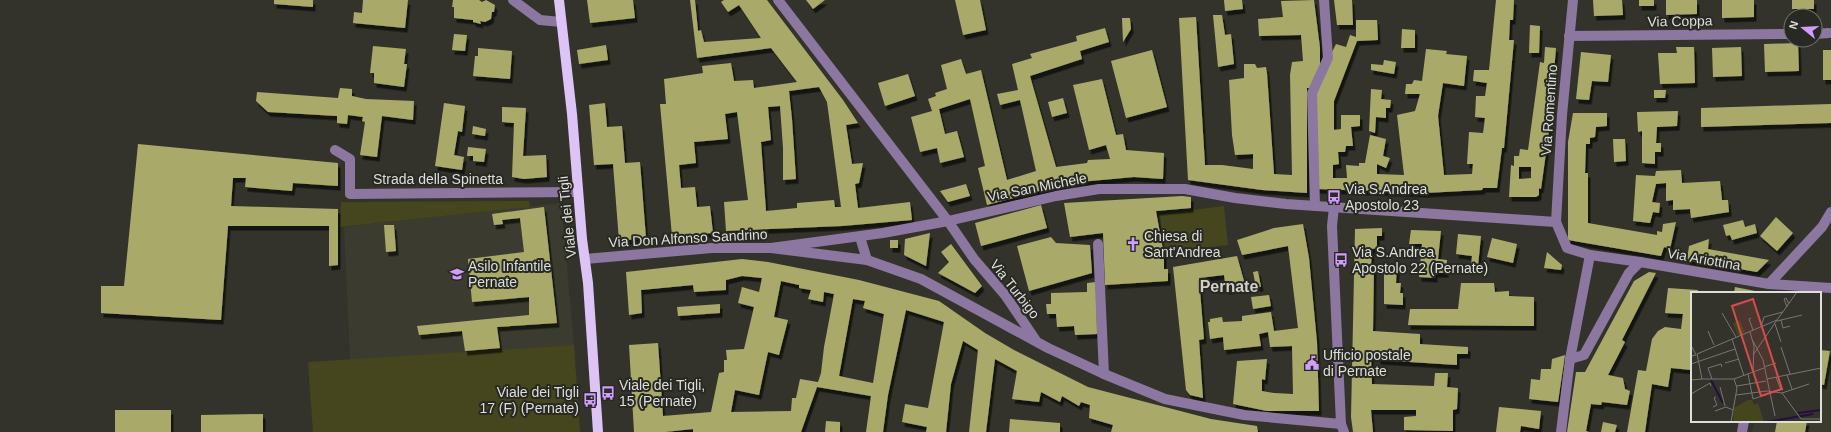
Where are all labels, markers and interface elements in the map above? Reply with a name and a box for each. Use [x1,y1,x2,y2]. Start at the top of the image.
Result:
north arrow [1783,8,1823,48]
street label: Via Coppa [1647,12,1713,30]
text: N [1787,19,1800,31]
street label: Via Romentino [1538,64,1560,156]
street label: Via San Michele [986,169,1088,204]
street label: Strada della Spinetta [373,171,503,187]
street label: Viale dei Tigli [555,175,579,259]
place label: Via S.Andrea Apostolo 23 [1345,181,1427,213]
bus stop icon: Via S.Andrea Apostolo 23 [1326,189,1342,205]
street label: Via Don Alfonso Sandrino [608,226,768,250]
place label: Chiesa di Sant'Andrea [1144,228,1221,260]
church icon: Chiesa di Sant'Andrea [1125,236,1141,252]
place label: Via S.Andrea Apostolo 22 (Pernate) [1352,244,1488,276]
street label: Via Ariottina [1666,245,1742,273]
bus stop icon: Via S.Andrea Apostolo 22 (Pernate) [1333,252,1349,268]
street label: Via Turbigo [987,256,1043,322]
place label: Asilo Infantile Pernate [468,258,551,290]
school or university icon: Asilo Infantile Pernate [449,266,465,282]
district label: Pernate [1200,278,1258,295]
inset map [1691,292,1821,422]
place label: Ufficio postale di Pernate [1323,347,1411,379]
public building icon: Ufficio postale di Pernate [1304,355,1320,371]
place label: Viale dei Tigli, 15 (Pernate) [619,377,705,409]
place label: Viale dei Tigli 17 (F) (Pernate) [479,384,579,416]
bus stop icon: Viale dei Tigli, 15 (Pernate) [600,385,616,401]
bus stop icon: Viale dei Tigli 17 (F) (Pernate) [582,392,598,408]

